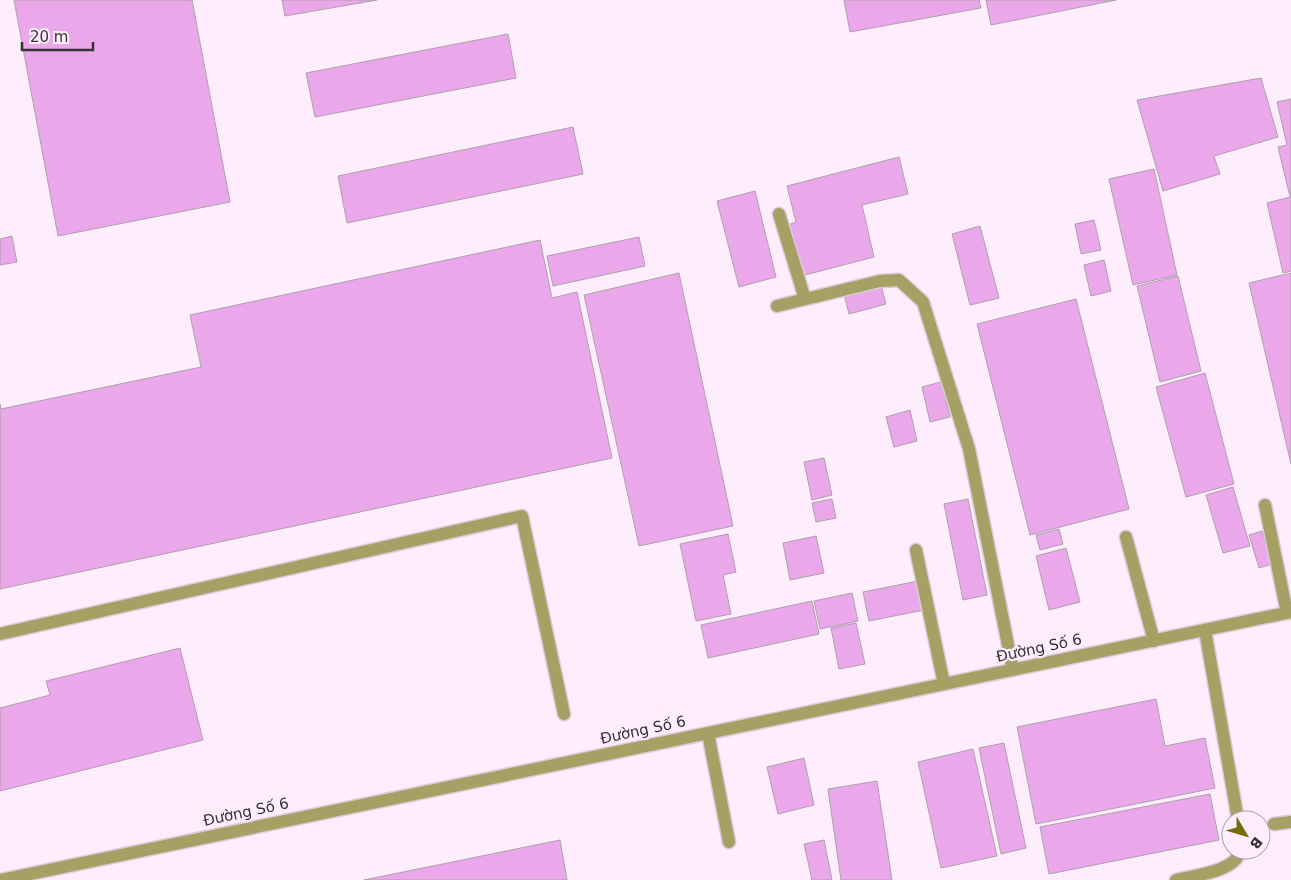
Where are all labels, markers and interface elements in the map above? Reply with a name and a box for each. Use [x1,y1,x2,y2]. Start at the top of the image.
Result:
scale bar [22,20,94,52]
text: 20 m [30,28,68,46]
street label: Đường Số 6 [995,630,1083,666]
street label: Đường Số 6 [599,712,687,748]
street label: Đường Số 6 [202,794,290,830]
north arrow [1221,810,1271,860]
text: B [1247,834,1266,852]

